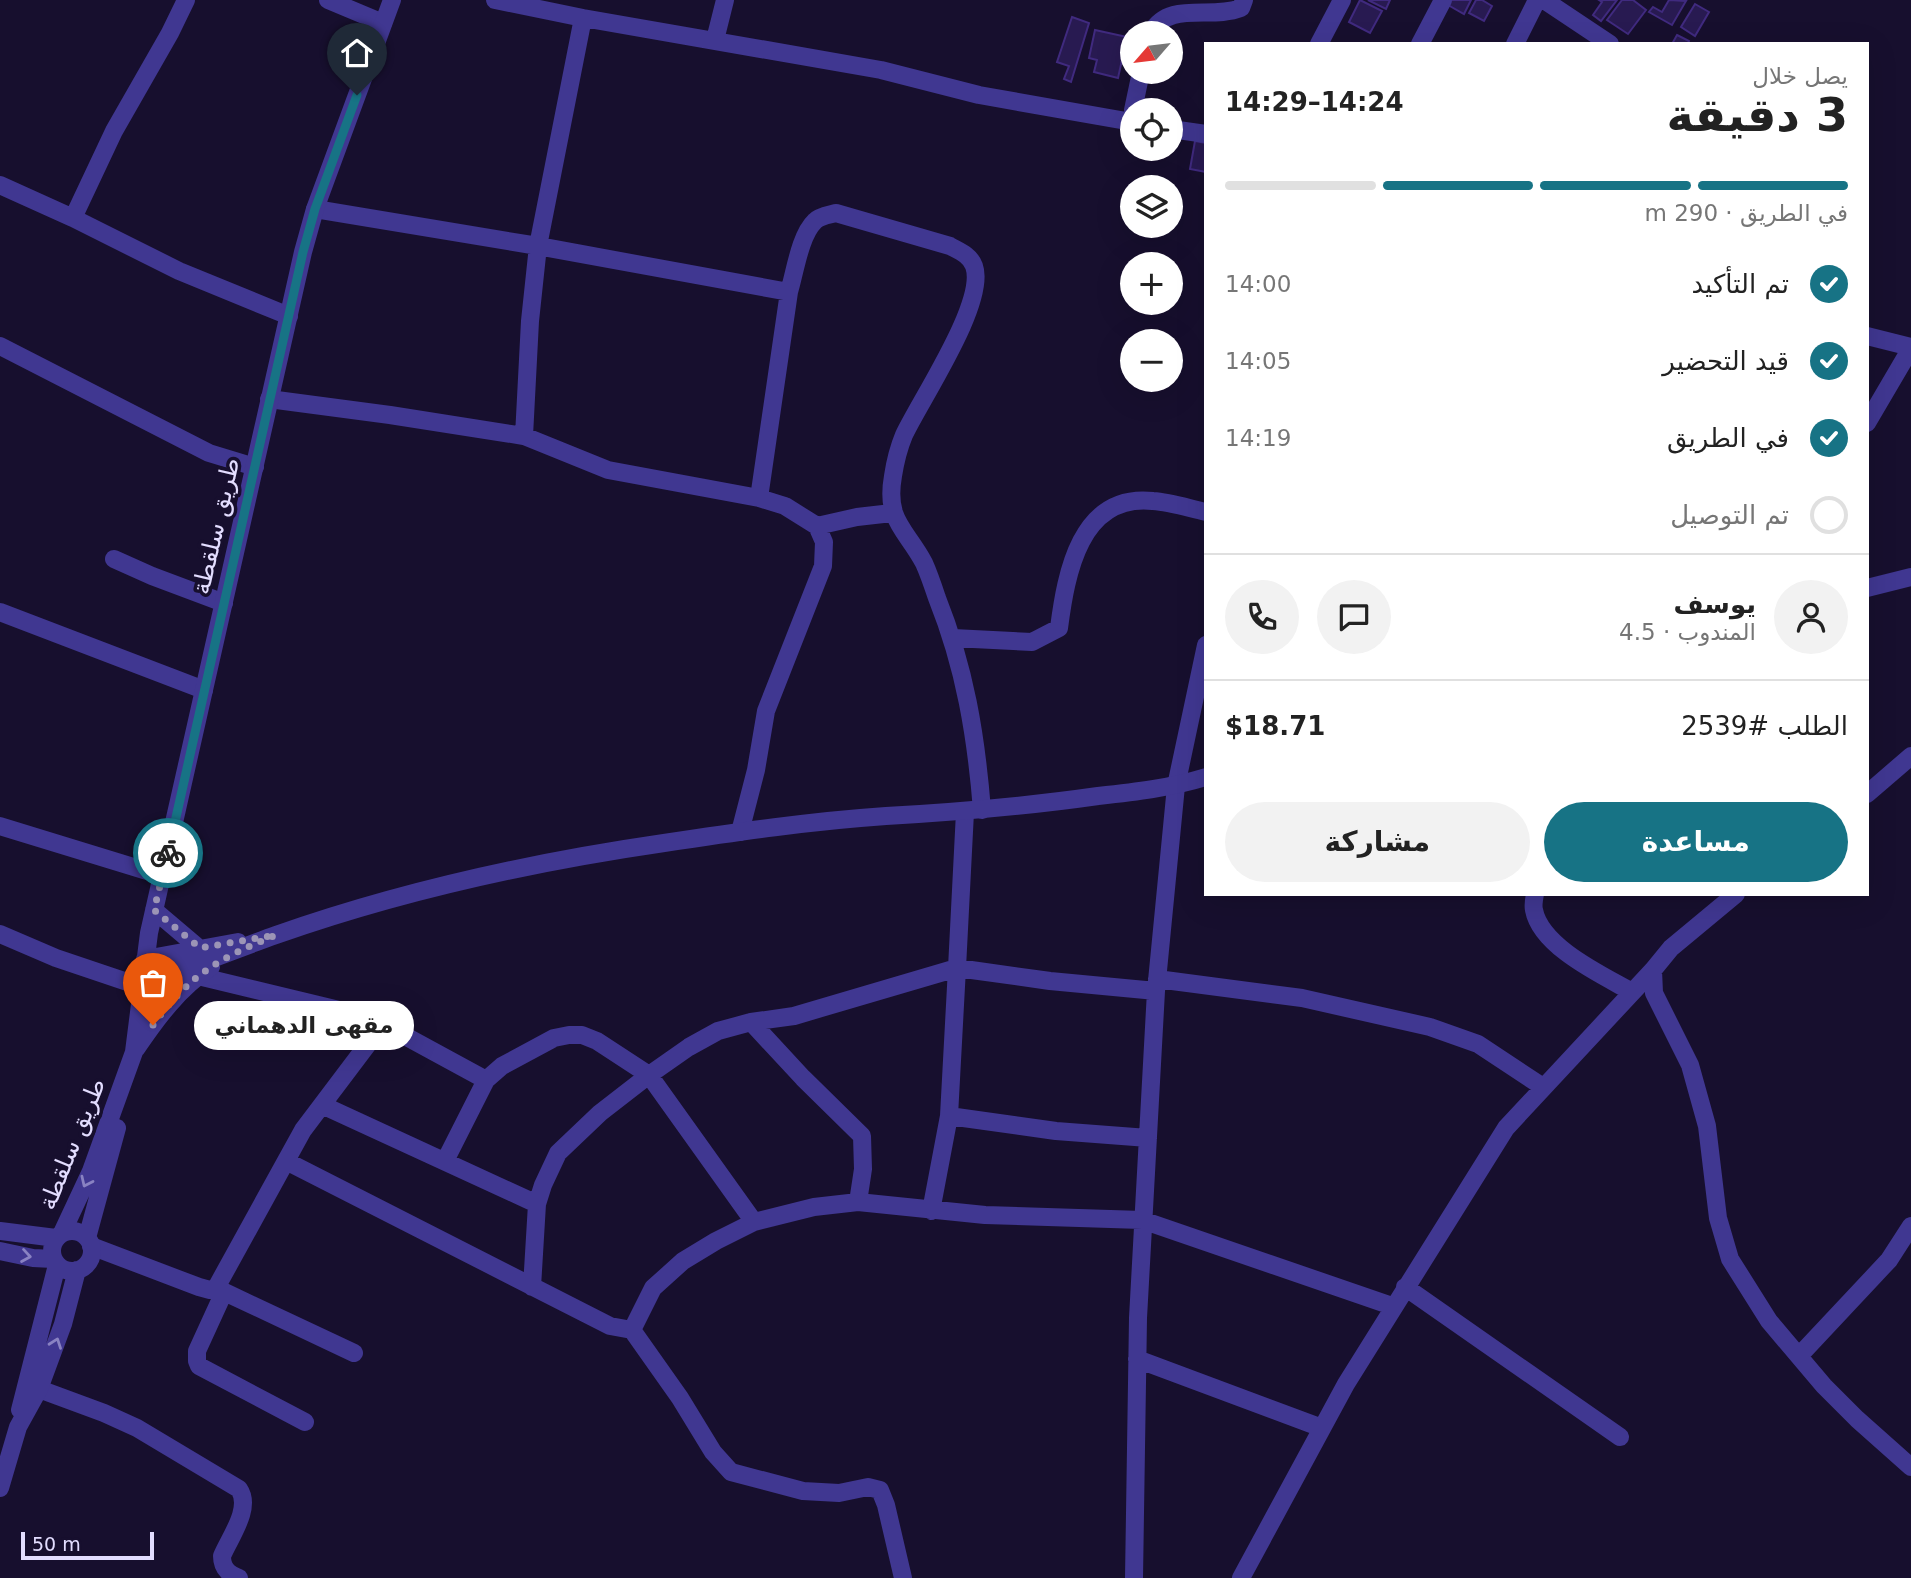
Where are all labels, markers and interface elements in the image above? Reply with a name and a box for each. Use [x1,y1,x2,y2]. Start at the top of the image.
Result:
north arrow [1120,21,1183,84]
map controls [1120,21,1183,392]
pin [327,23,387,95]
icon: home [338,34,376,72]
text: يصل خلال [1752,63,1848,89]
text: 14:24–14:29 [1225,87,1404,117]
text: 3 دقيقة [1666,88,1848,142]
button: locate [1120,98,1183,161]
button: layers [1120,175,1183,238]
text: في الطريق · 290 m [1644,200,1848,226]
button: + [1120,252,1183,315]
icon: check [1810,265,1848,303]
text: تم التأكيد [1691,269,1789,299]
text: 14:00 [1225,271,1291,297]
button: − [1120,329,1183,392]
icon: check [1810,342,1848,380]
text: قيد التحضير [1662,346,1789,376]
text: 14:05 [1225,348,1291,374]
icon: check [1810,419,1848,457]
text: في الطريق [1667,423,1789,453]
text: 14:19 [1225,425,1291,451]
street label: طريق سلقطة [187,455,245,597]
text: تم التوصيل [1670,500,1789,530]
button: phone [1225,580,1299,654]
button: chat [1317,580,1391,654]
button: person [1774,580,1848,654]
text: يوسف [1673,589,1756,619]
text: المندوب · 4.5 [1619,619,1756,645]
text: $18.71 [1225,711,1325,741]
text: الطلب #2539 [1681,711,1848,741]
button: مشاركة [1225,802,1530,882]
button: مساعدة [1544,802,1848,882]
courier [133,818,203,888]
icon: bike [149,834,187,872]
pin [123,953,183,1025]
icon: bag [134,964,172,1002]
callout: مقهى الدهماني [195,1000,416,1050]
text: مقهى الدهماني [215,1012,393,1038]
street label: طريق سلقطة [33,1074,111,1214]
one-way arrow [80,1175,94,1187]
one-way arrow [20,1248,32,1263]
one-way arrow [48,1337,62,1349]
scale bar [21,1529,154,1561]
text: 50 m [32,1533,81,1555]

